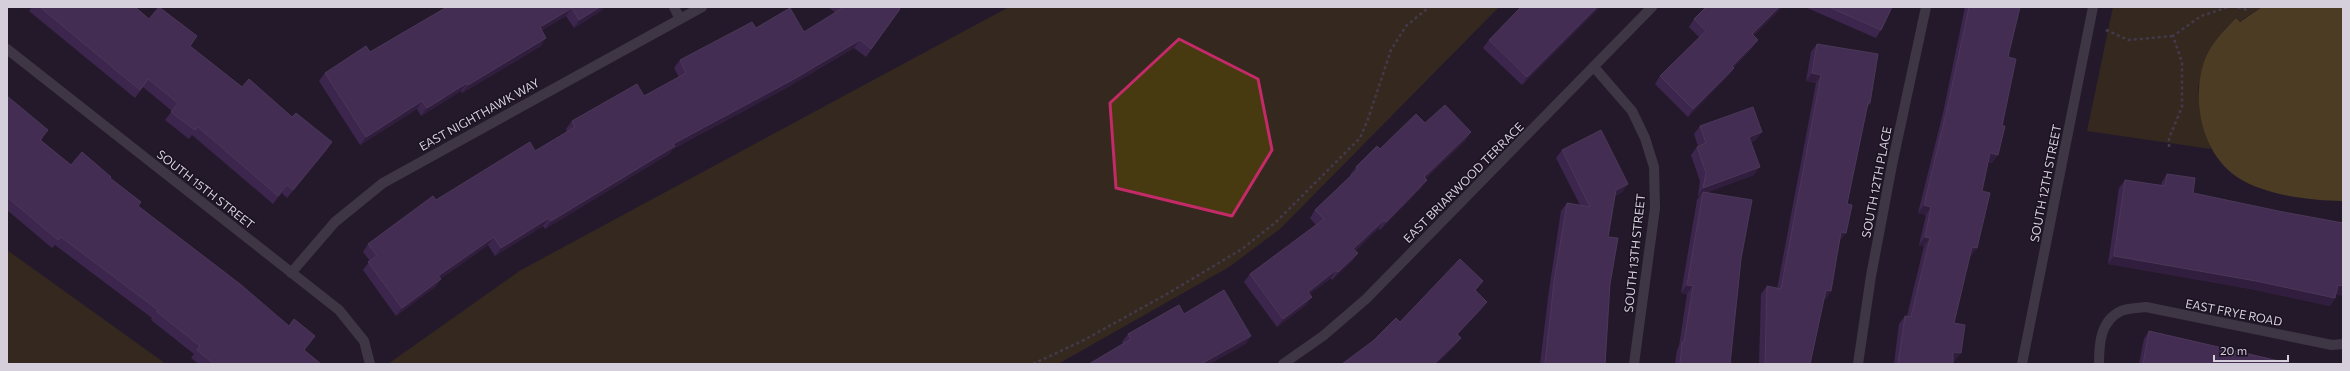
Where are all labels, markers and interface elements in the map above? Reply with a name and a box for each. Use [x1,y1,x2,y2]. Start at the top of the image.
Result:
street label: EAST NIGHTHAWK WAY [416,75,542,153]
street label: EAST BRIARWOOD TERRACE [1400,119,1526,245]
street label: SOUTH 12TH STREET [2027,123,2063,243]
street label: SOUTH 12TH PLACE [1858,125,1894,239]
street label: SOUTH 15TH STREET [154,147,258,232]
street label: SOUTH 13TH STREET [1621,192,1647,313]
street label: EAST FRYE ROAD [2184,296,2284,328]
scale bar [2214,337,2288,363]
text: 20 m [2220,343,2247,357]

